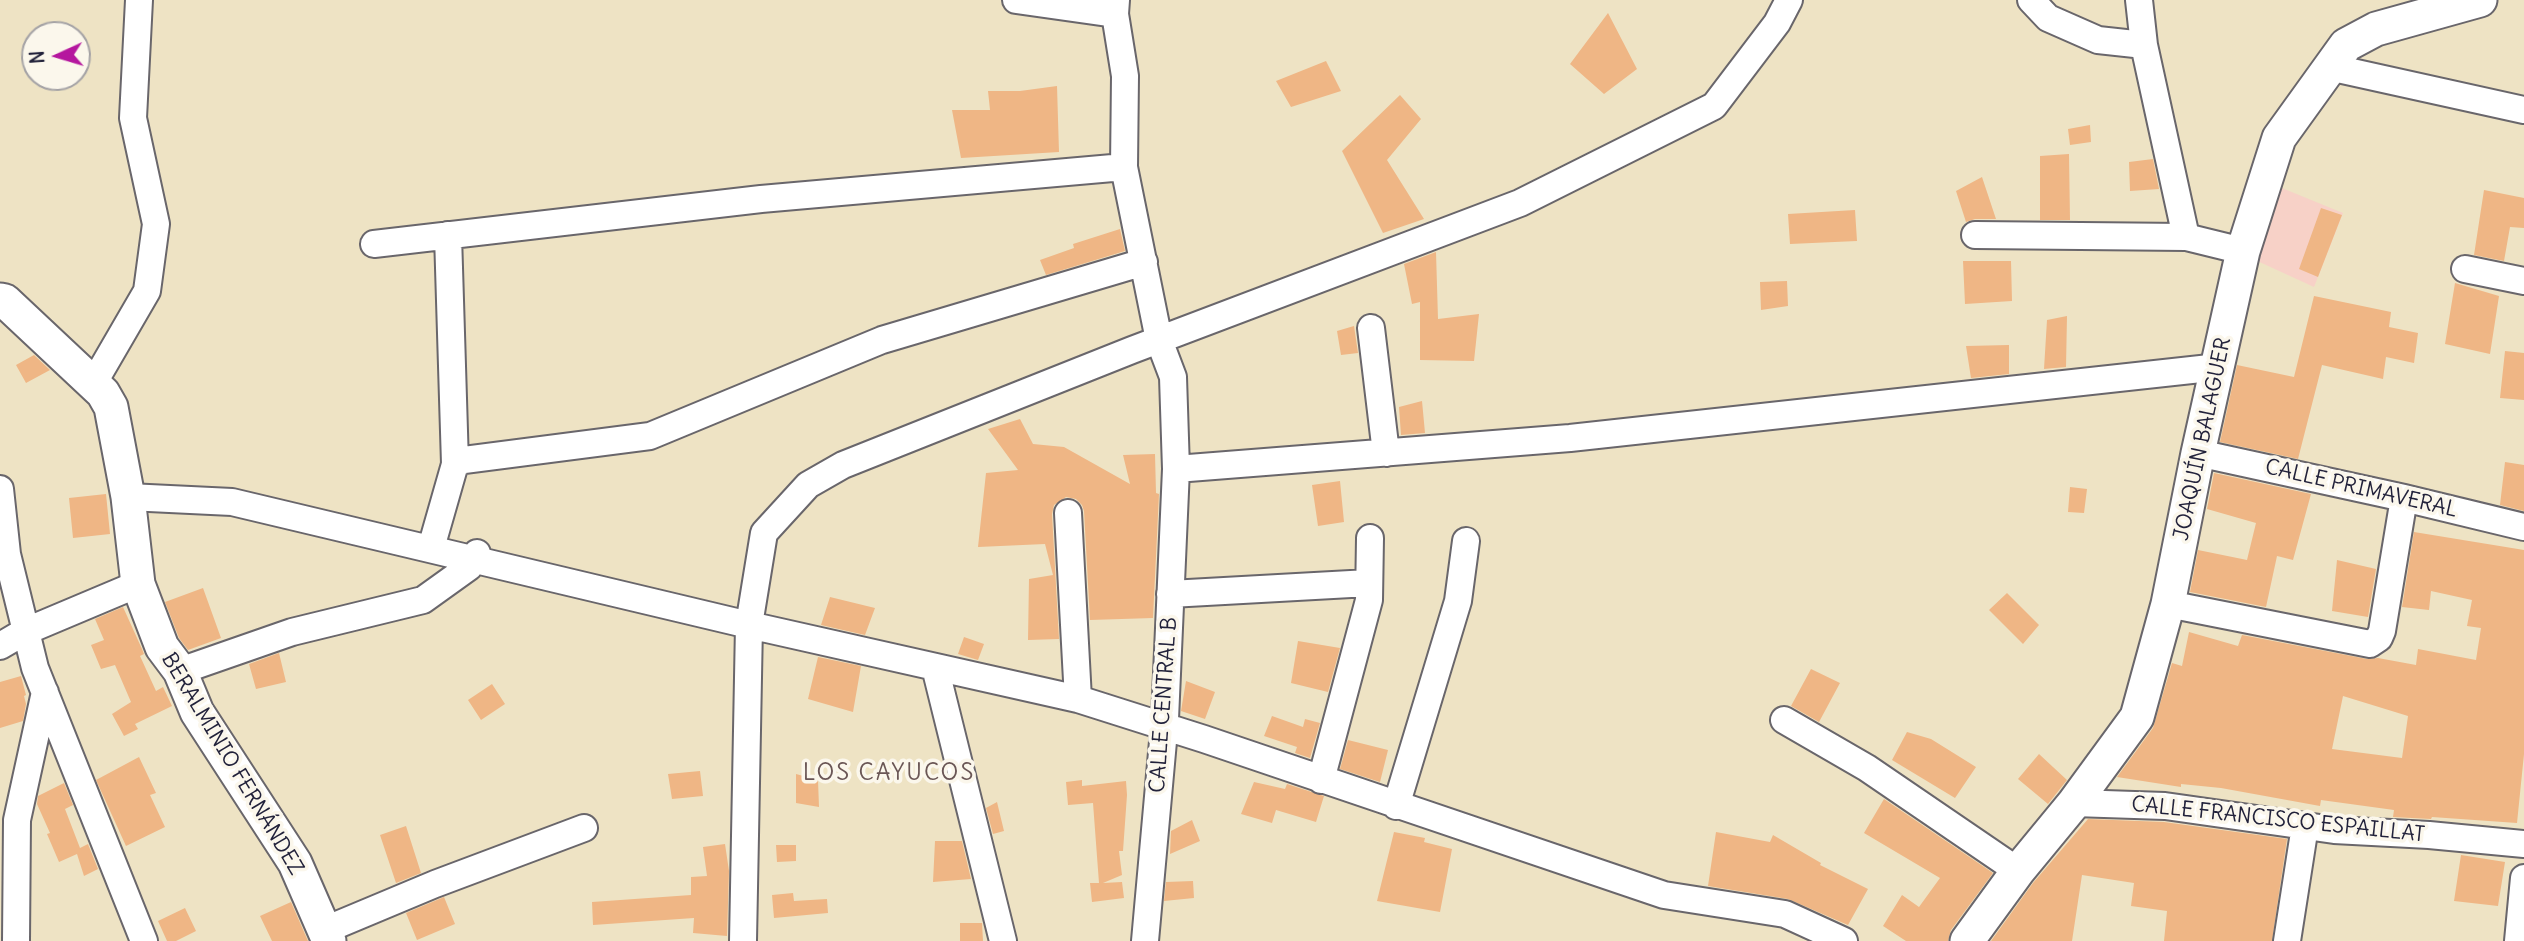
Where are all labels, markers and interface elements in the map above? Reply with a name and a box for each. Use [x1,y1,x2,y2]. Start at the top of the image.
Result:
north arrow [21,21,91,91]
text: N [25,50,49,65]
street label: JOAQUÍN BALAGUER [2169,335,2237,543]
street label: CALLE PRIMAVERAL [2263,455,2459,523]
street label: CALLE CENTRAL B [1145,616,1183,794]
street label: BERALMINIO FERNÁNDEZ [156,648,308,880]
district label: LOS CAYUCOS [804,759,974,787]
street label: CALLE FRANCISCO ESPAILLAT [2130,792,2426,848]

